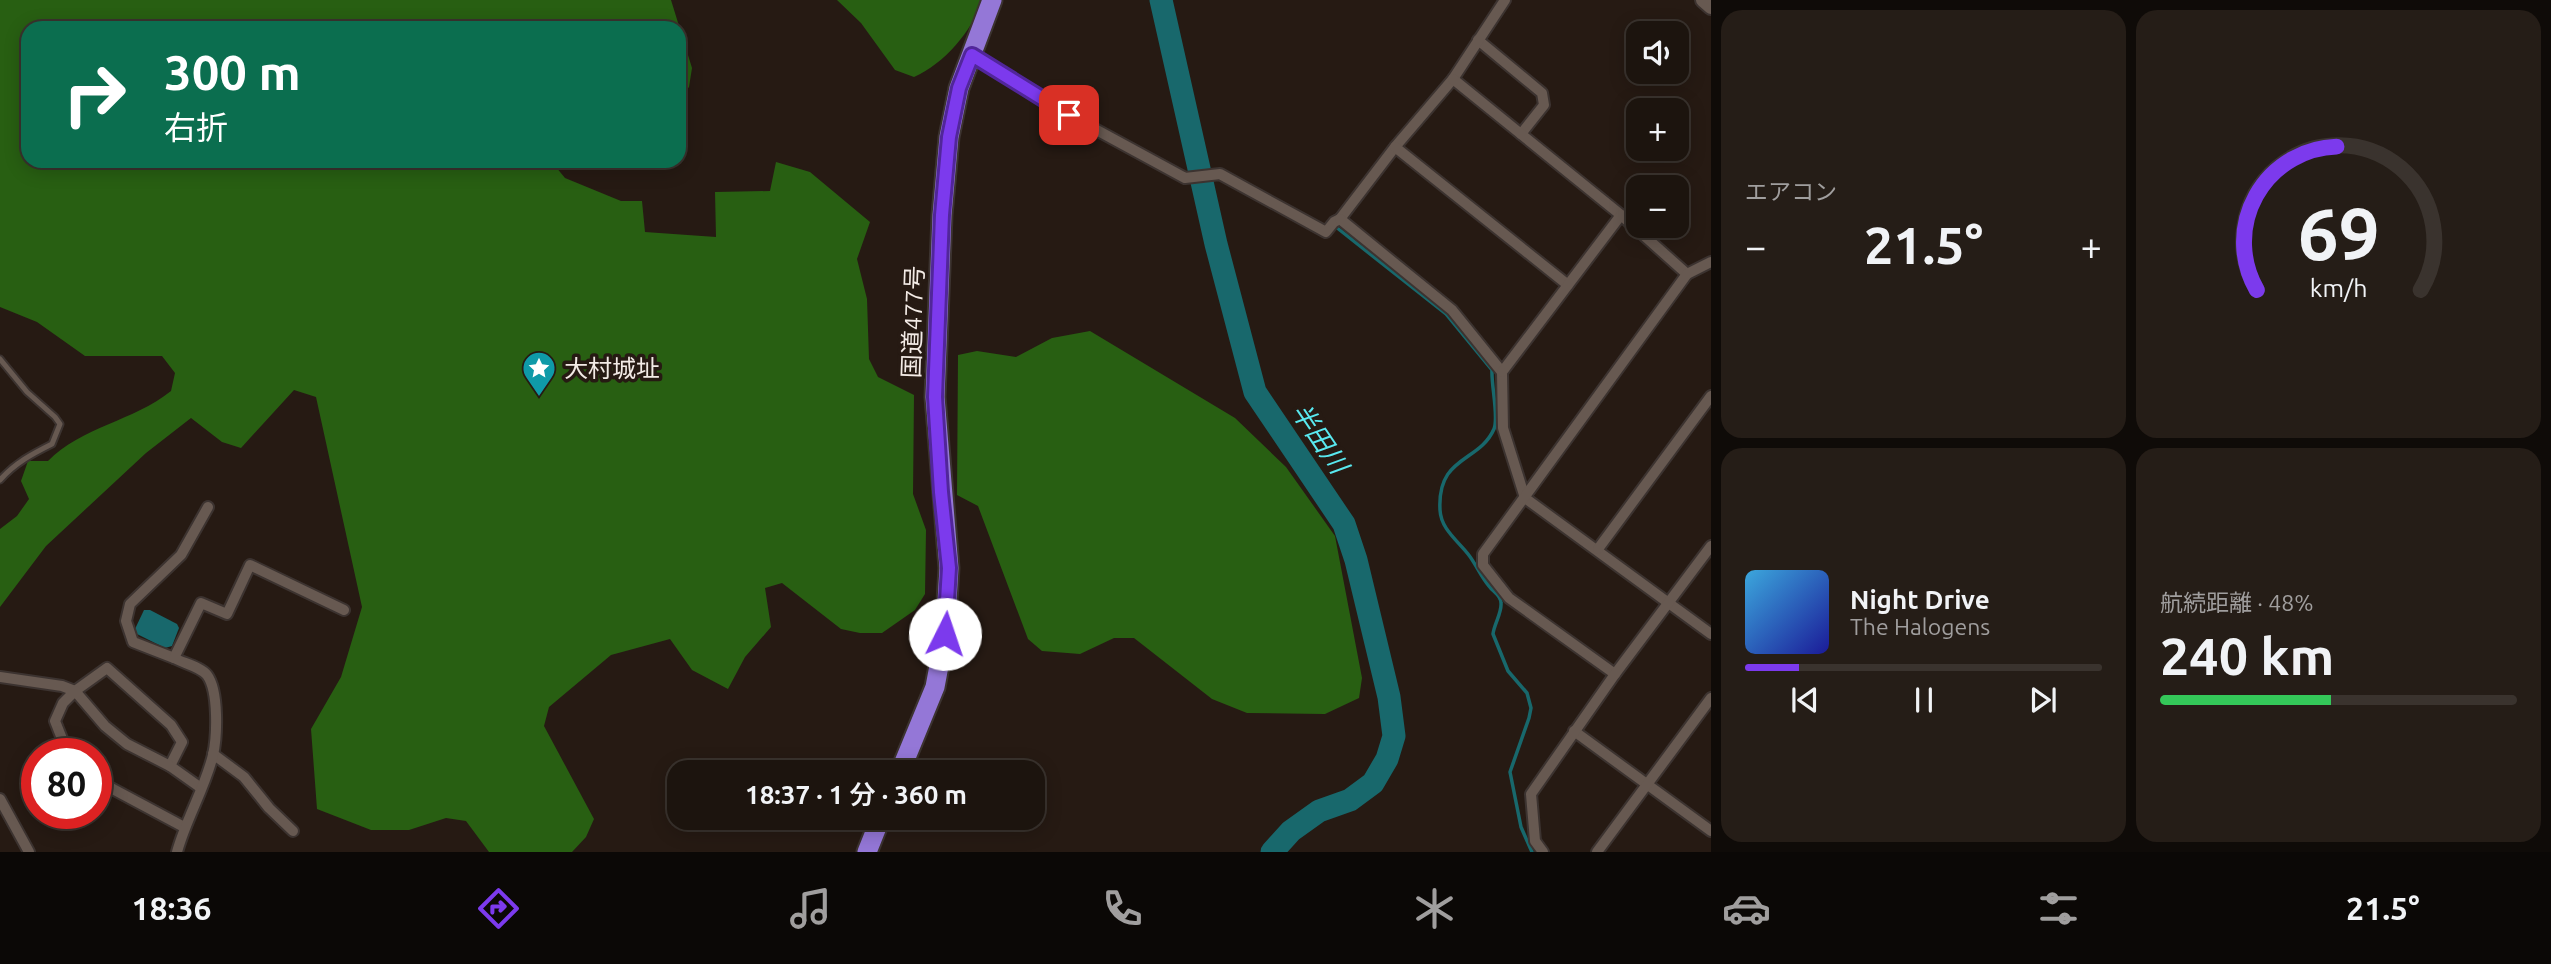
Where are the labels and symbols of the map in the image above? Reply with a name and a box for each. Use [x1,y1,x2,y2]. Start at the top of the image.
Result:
pin [1039,85,1099,145]
street label: 国道477号 [898,265,928,379]
place icon: 大村城址 [520,349,558,398]
place label: 大村城址 [564,355,660,382]
water label: 半田川 [1286,398,1356,481]
position arrow [908,597,982,671]
speed limit sign: 80 [21,738,112,829]

